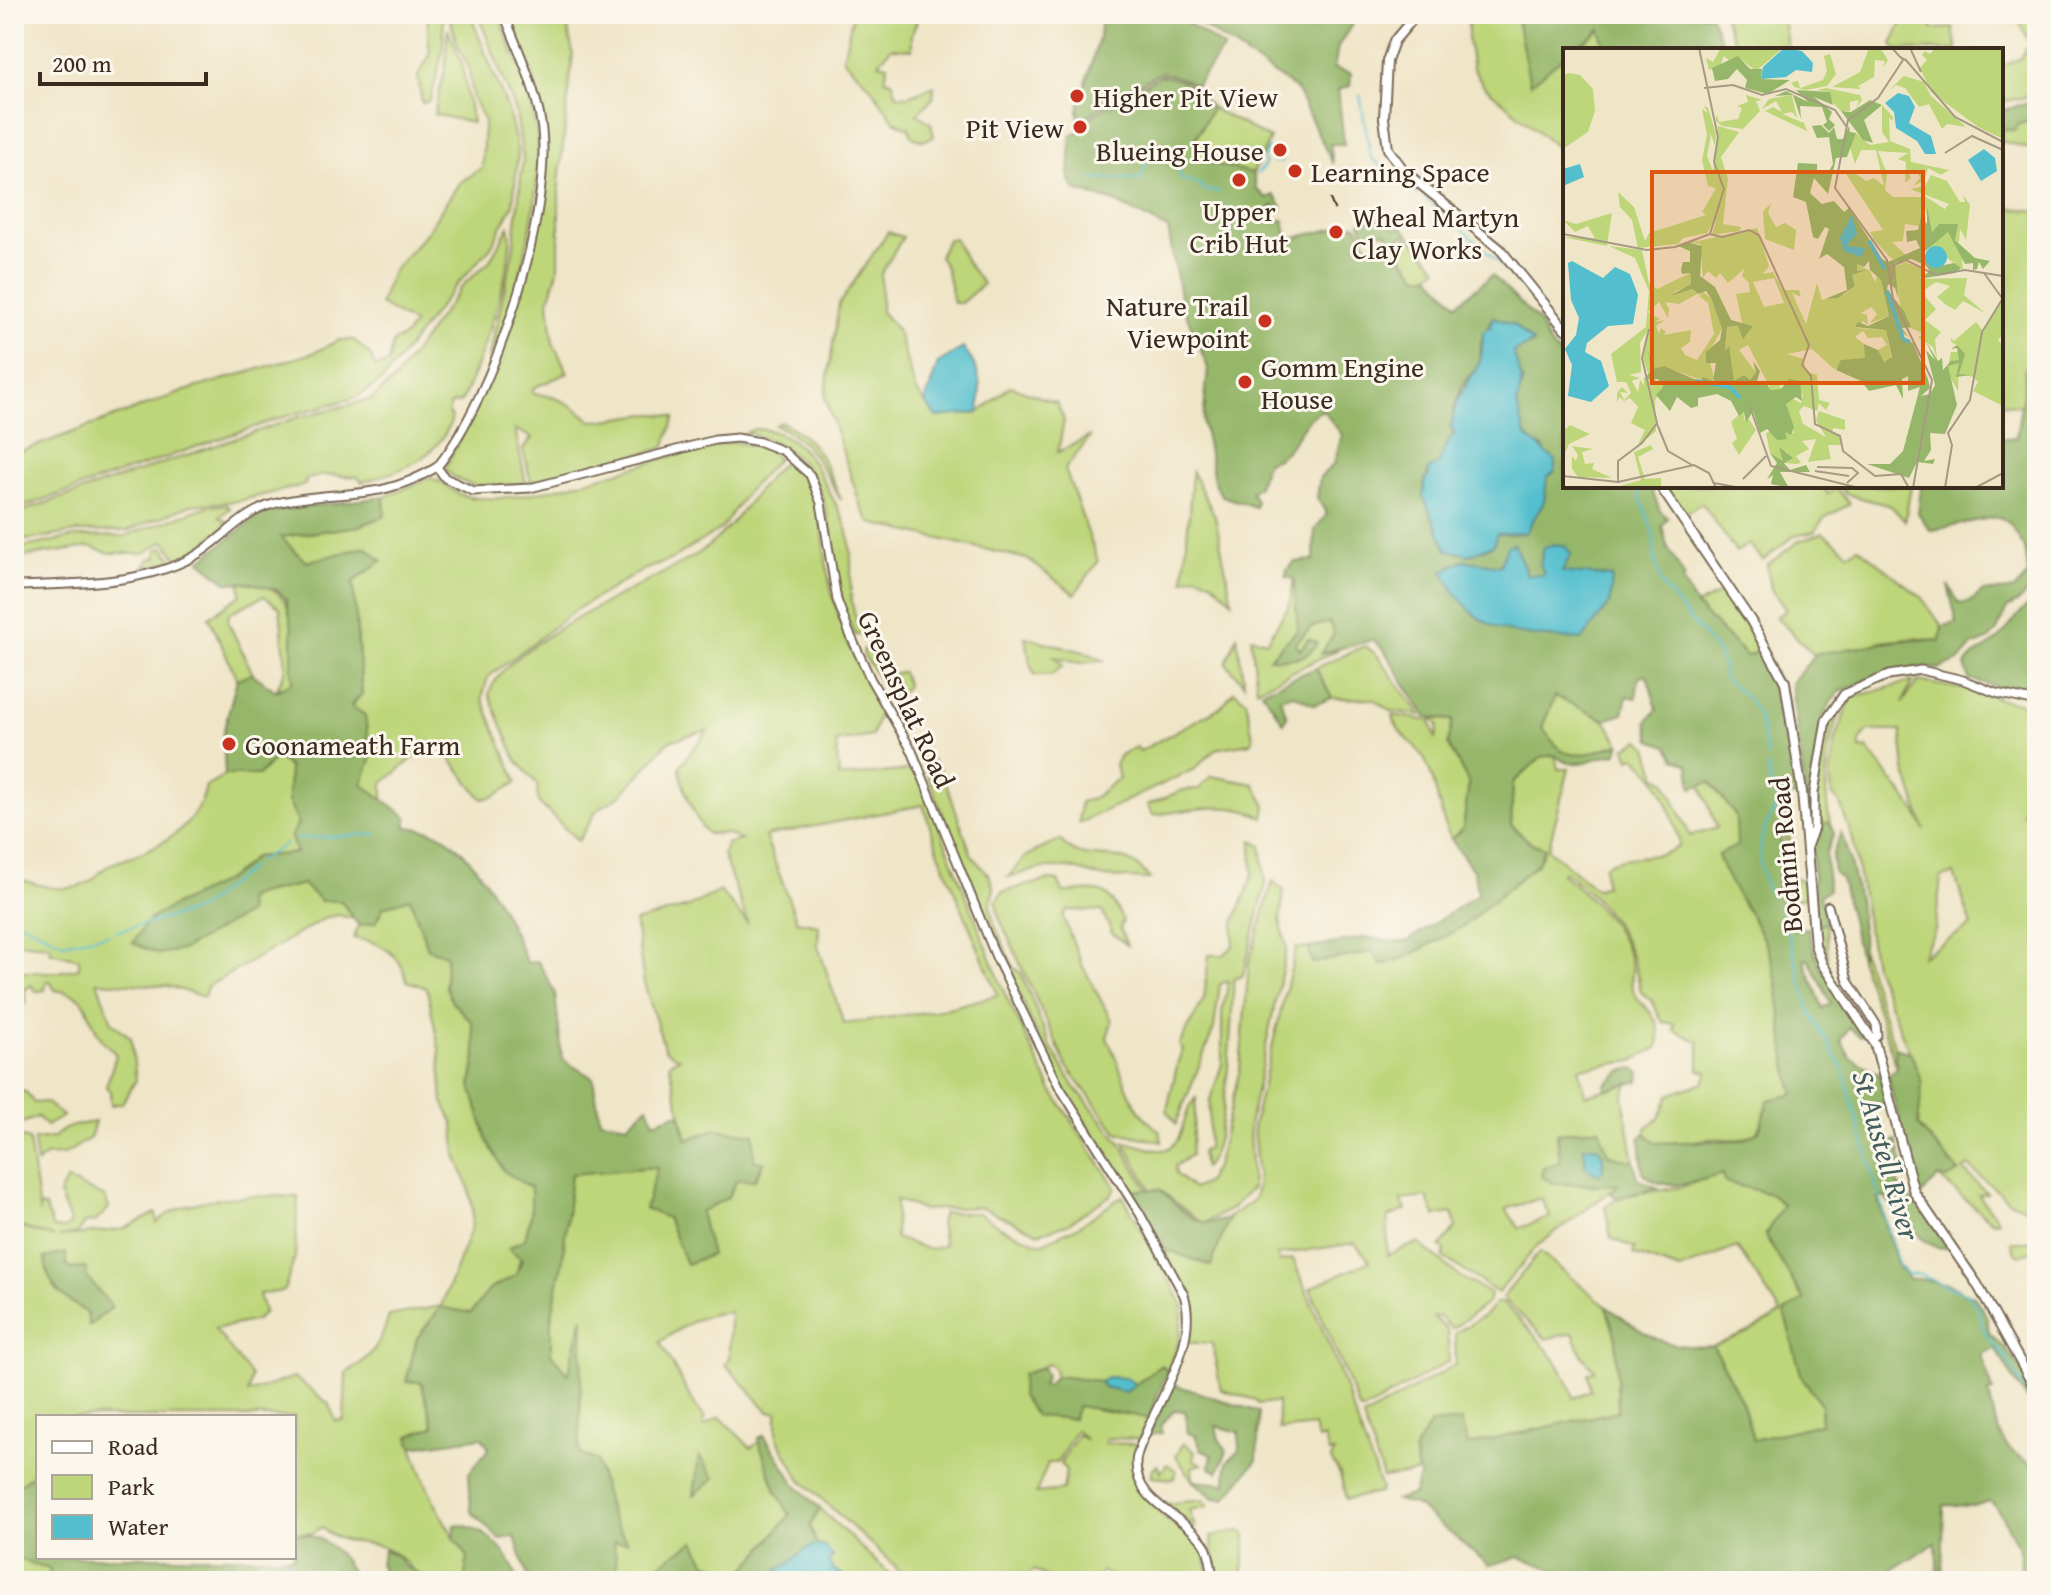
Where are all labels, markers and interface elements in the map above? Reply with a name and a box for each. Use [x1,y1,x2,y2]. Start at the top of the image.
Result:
scale bar [40,36,206,86]
text: 200 m [52,46,112,81]
inset map [1563,48,2003,488]
place label: Higher Pit View [1093,76,1278,117]
marker: Higher Pit View [1068,87,1086,105]
place label: Pit View [966,107,1064,148]
marker: Pit View [1071,118,1089,136]
place label: Blueing House [1096,130,1264,171]
marker: Blueing House [1271,141,1289,159]
place label: Learning Space [1311,151,1490,192]
marker: Learning Space [1286,162,1304,180]
marker: Upper Crib Hut [1230,171,1248,189]
place label: Upper Crib Hut [1190,190,1289,263]
place label: Wheal Martyn Clay Works [1352,196,1519,269]
marker: Wheal Martyn Clay Works [1327,223,1345,241]
place label: Nature Trail Viewpoint [1106,285,1249,358]
marker: Nature Trail Viewpoint [1256,312,1274,330]
place label: Gomm Engine House [1261,346,1424,419]
marker: Gomm Engine House [1236,373,1254,391]
street label: Greensplat Road [848,604,966,795]
place label: Goonameath Farm [245,724,460,765]
marker: Goonameath Farm [220,735,238,753]
street label: Bodmin Road [1758,775,1812,935]
water label: St Austell River [1842,1065,1932,1246]
legend [36,1415,296,1559]
text: Road [108,1429,158,1464]
text: Park [108,1469,155,1504]
text: Water [108,1509,169,1544]

